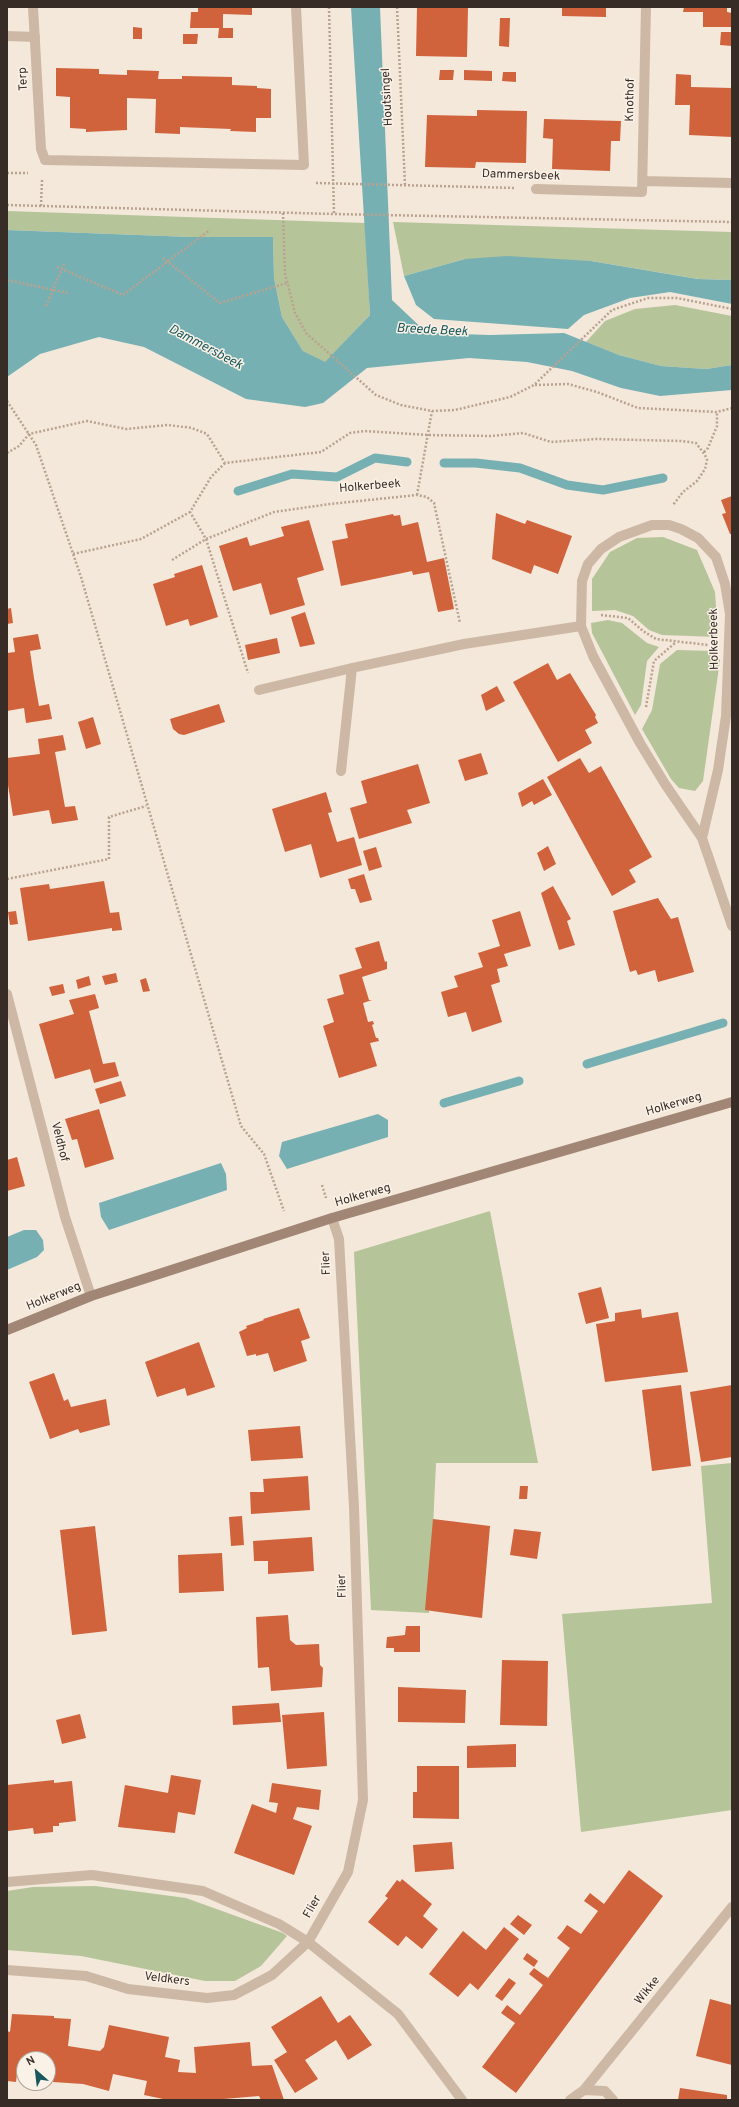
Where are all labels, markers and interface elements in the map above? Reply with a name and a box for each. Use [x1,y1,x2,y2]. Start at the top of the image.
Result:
street label: Terp [16,67,32,91]
street label: Houtsingel [379,68,397,126]
street label: Knothof [623,78,639,122]
street label: Dammersbeek [482,167,560,185]
water label: Breede Beek [396,321,468,341]
water label: Dammersbeek [165,322,245,374]
street label: Holkerbeek [339,477,401,497]
street label: Holkerbeek [707,608,723,670]
street label: Holkerweg [644,1090,704,1120]
street label: Veldhof [47,1121,71,1163]
street label: Holkerweg [333,1181,393,1211]
street label: Flier [319,1251,335,1275]
street label: Holkerweg [25,1280,83,1314]
street label: Flier [335,1574,351,1598]
street label: Flier [301,1893,325,1921]
street label: Veldkers [143,1970,191,1990]
street label: Wikke [632,1974,664,2008]
north arrow [16,2051,56,2091]
text: N [24,2053,38,2069]

